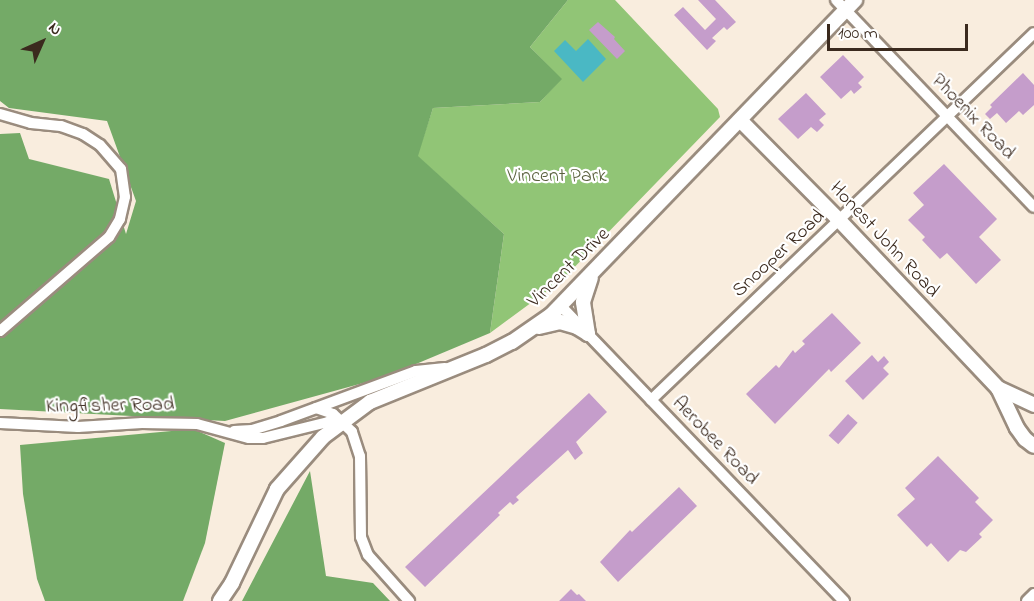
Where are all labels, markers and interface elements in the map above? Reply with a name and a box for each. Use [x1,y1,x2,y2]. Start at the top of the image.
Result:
north arrow [12,12,72,72]
scale bar [830,12,971,50]
text: N [42,17,67,42]
text: 100 m [838,21,878,47]
street label: Phoenix Road [926,69,1020,165]
park label: Vincent Park [507,164,607,188]
street label: Honest John Road [824,177,944,303]
street label: Snooper Road [728,205,830,303]
street label: Vincent Drive [523,223,615,313]
street label: Aerobee Road [667,392,763,490]
street label: Kingfisher Road [46,393,174,419]

